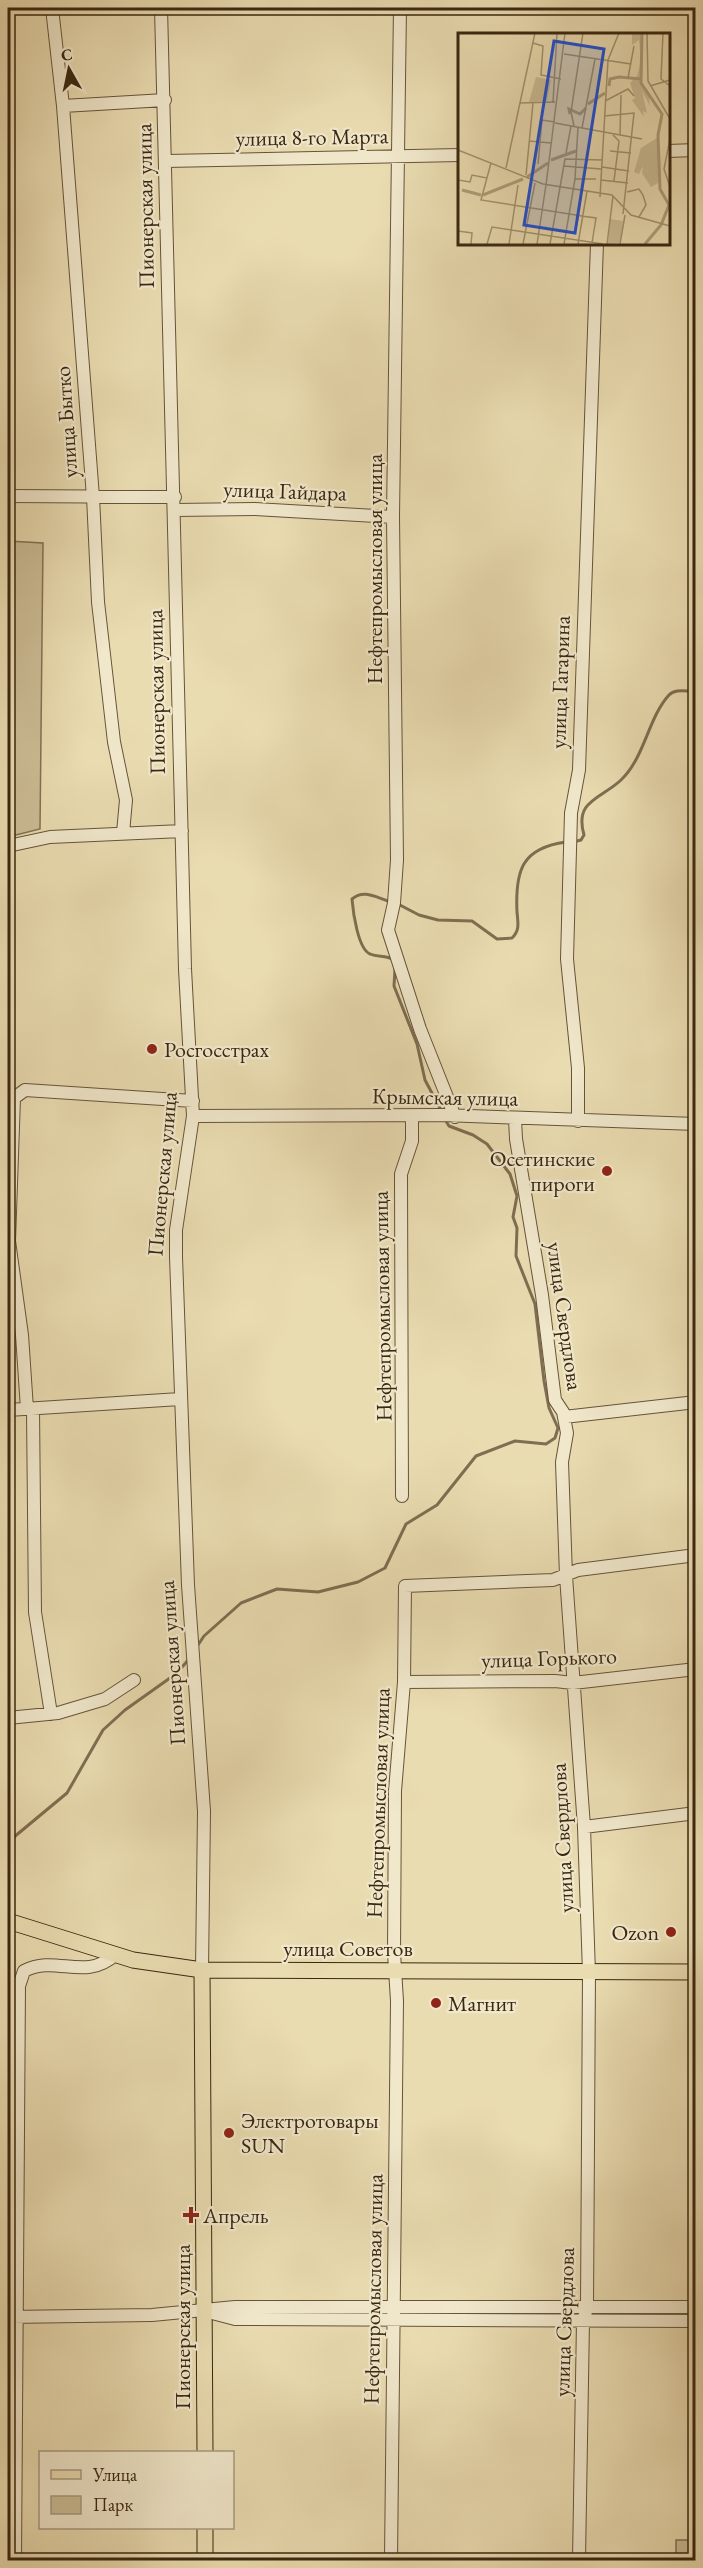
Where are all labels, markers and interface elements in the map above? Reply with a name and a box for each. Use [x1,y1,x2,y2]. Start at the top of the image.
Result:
inset map [458,33,670,244]
north arrow [39,39,99,99]
text: С [59,43,74,66]
street label: улица 8-го Марта [235,121,389,153]
street label: Пионерская улица [129,123,161,289]
street label: улица Бытко [48,365,84,479]
street label: Нефтепромысловая улица [360,453,389,684]
street label: улица Гайдара [223,474,348,508]
street label: Пионерская улица [140,609,172,775]
street label: улица Гагарина [543,615,577,749]
place label: Росгосстрах [164,1035,269,1064]
marker: Росгосстрах [145,1042,159,1056]
street label: Крымская улица [372,1081,519,1113]
street label: Пионерская улица [140,1090,184,1258]
place label: Осетинские пироги [490,1144,595,1198]
marker: Осетинские пироги [600,1164,614,1178]
street label: Нефтепромысловая улица [365,1190,399,1422]
street label: улица Свердлова [540,1240,590,1392]
street label: Пионерская улица [152,1579,192,1746]
street label: улица Горького [481,1641,617,1675]
street label: Нефтепромысловая улица [359,1687,397,1919]
street label: улица Свердлова [544,1762,580,1914]
place label: Ozon [611,1918,659,1947]
marker: Ozon [664,1925,678,1939]
street label: улица Советов [283,1934,413,1963]
place label: Магнит [448,1989,516,2018]
marker: Магнит [429,1996,443,2010]
place label: Электротовары SUN [241,2106,379,2160]
marker: Электротовары SUN [222,2126,236,2140]
street label: Нефтепромысловая улица [356,2173,390,2405]
place label: Апрель [202,2201,269,2230]
marker: Апрель [184,2208,198,2222]
street label: Пионерская улица [168,2244,197,2410]
street label: улица Свердлова [547,2246,581,2397]
legend [39,2451,234,2529]
text: Улица [92,2463,138,2486]
text: Парк [93,2493,133,2516]

